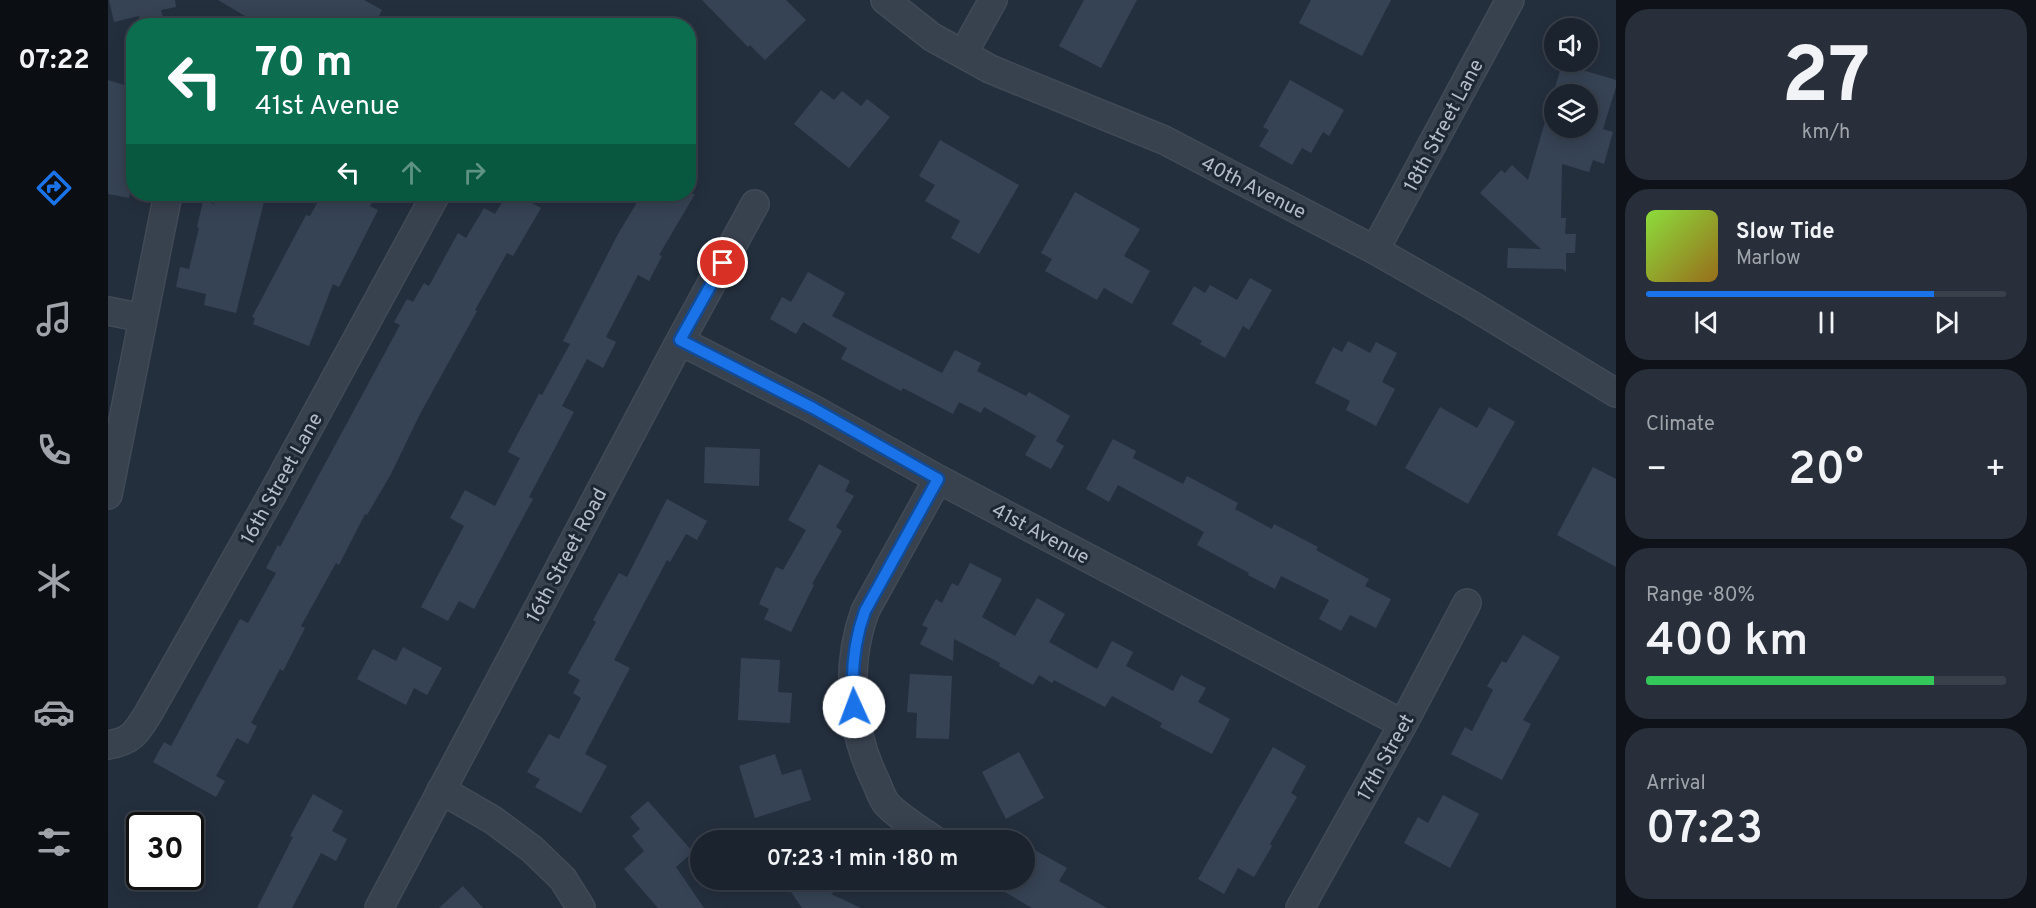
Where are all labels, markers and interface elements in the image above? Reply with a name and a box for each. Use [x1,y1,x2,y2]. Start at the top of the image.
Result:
map controls [1544,18,1598,138]
button: sound [1544,18,1598,72]
text: 27 [1782,31,1870,130]
text: 70 m [255,38,353,91]
icon: left [156,42,234,120]
text: 07:22 [18,44,90,78]
street label: 18th Street Lane [1399,55,1491,197]
button: layers [1544,84,1598,138]
text: 41st Avenue [255,90,399,124]
text: km/h [1802,120,1850,146]
street label: 40th Avenue [1196,151,1310,226]
icon: left [332,156,365,189]
icon: ahead [395,156,428,189]
icon: right [458,156,491,189]
icon: directions [33,167,75,209]
text: Slow Tide [1736,219,1835,246]
pin [697,237,748,288]
icon: arrive [706,246,739,279]
text: Marlow [1736,246,1800,272]
icon: music [33,298,75,340]
icon: previous [1690,306,1723,339]
icon: pause [1810,306,1843,339]
icon: next [1930,306,1963,339]
street label: 16th Street Lane [236,409,330,549]
text: Climate [1646,412,1715,438]
icon: phone [33,429,75,471]
text: 20° [1788,443,1864,500]
text: − [1646,450,1667,492]
text: + [1985,450,2006,492]
street label: 16th Street Road [521,484,614,628]
street label: 41st Avenue [987,498,1093,571]
icon: climate [33,560,75,602]
text: Range · 80% [1646,583,1755,609]
text: 400 km [1646,614,1808,671]
position arrow [822,675,886,739]
icon: car [33,691,75,733]
street label: 17th Street [1352,710,1421,806]
text: Arrival [1646,771,1706,797]
text: 07:23 [1646,802,1763,859]
speed limit sign: 30 [126,812,204,890]
icon: filters [33,821,75,863]
text: 07:23 · 1 min · 180 m [767,846,958,873]

